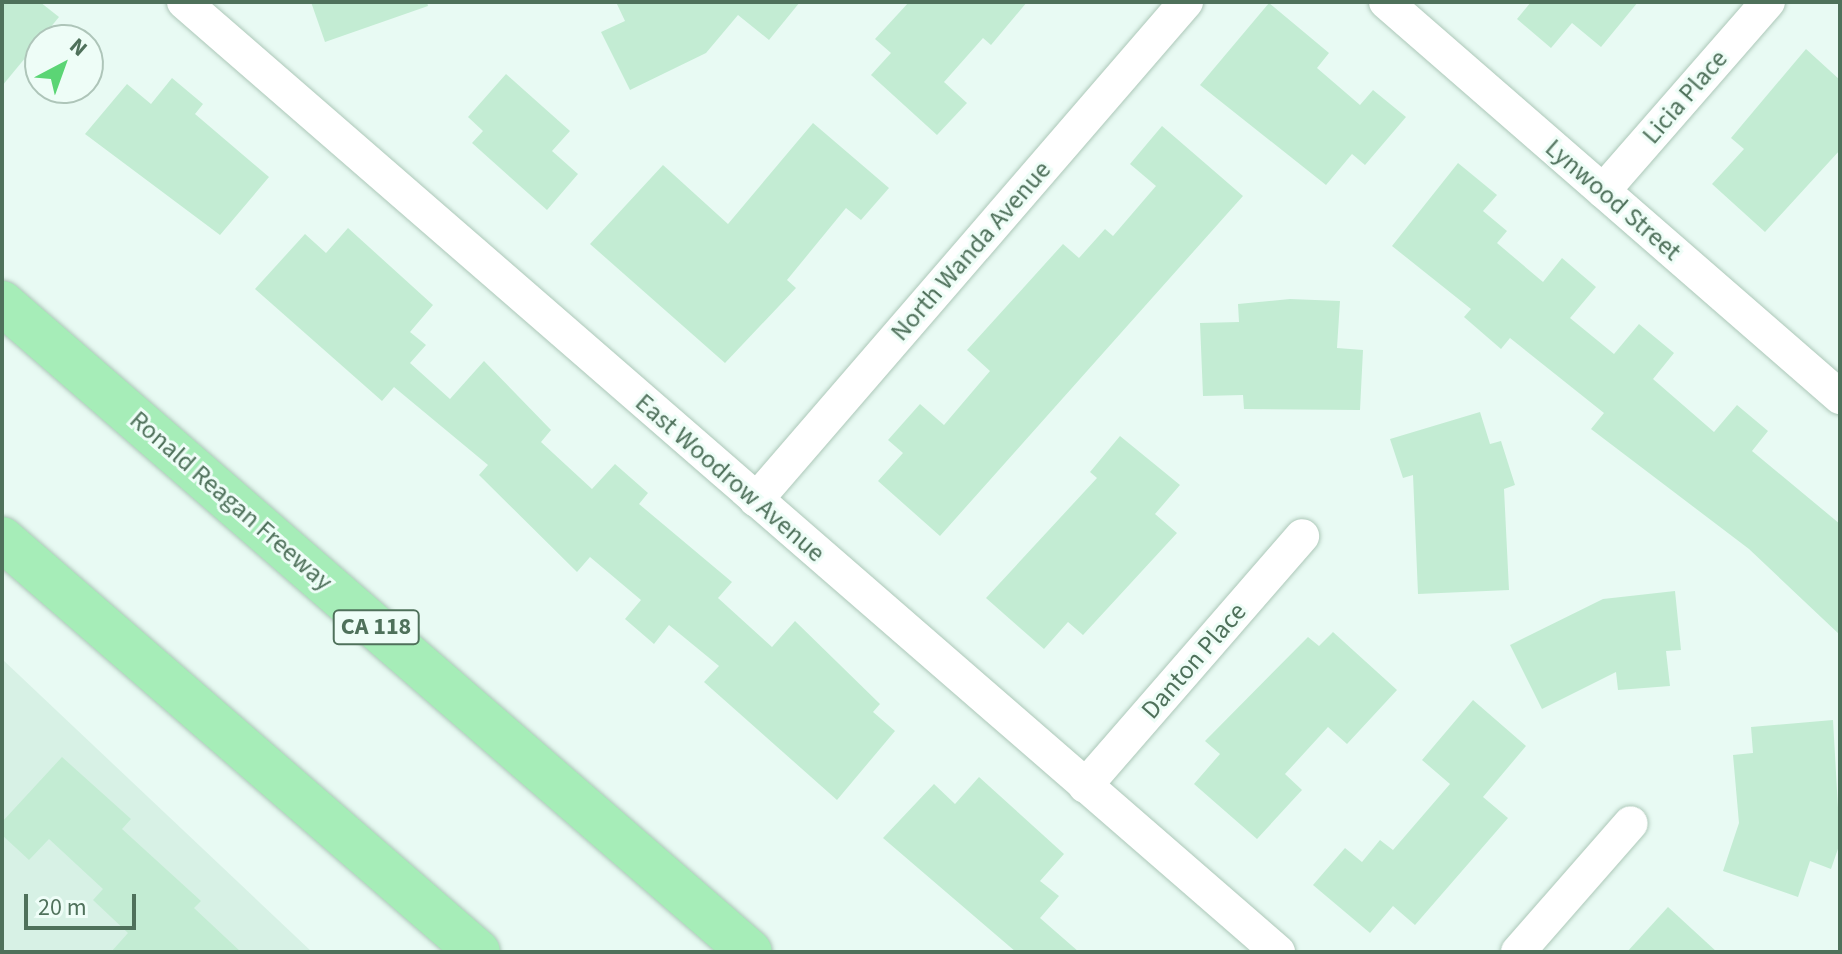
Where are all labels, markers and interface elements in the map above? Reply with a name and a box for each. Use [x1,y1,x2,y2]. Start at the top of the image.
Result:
north arrow [24,24,104,104]
text: N [62,31,94,64]
street label: Licia Place [1636,44,1734,150]
street label: Lynwood Street [1539,133,1687,267]
street label: North Wanda Avenue [884,155,1058,347]
street label: East Woodrow Avenue [629,387,831,569]
street label: Ronald Reagan Freeway [123,405,339,597]
street label: Danton Place [1135,596,1253,726]
road number: CA 118 [332,607,420,647]
scale bar [28,878,140,928]
text: 20 m [38,890,87,925]

